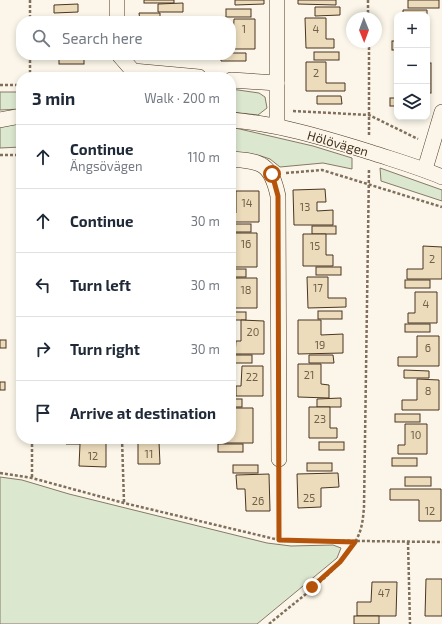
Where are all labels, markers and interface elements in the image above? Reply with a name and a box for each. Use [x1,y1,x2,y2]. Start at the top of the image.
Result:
north arrow [346,12,382,48]
map controls [394,12,430,120]
button: + [394,12,430,48]
search box [16,16,236,60]
house number: 1 [242,22,246,35]
house number: 4 [313,22,320,35]
icon: search [30,27,52,49]
text: Search here [62,29,143,47]
button: − [394,48,430,84]
house number: 2 [313,66,319,79]
button: layers [394,84,430,120]
text: 3 min [32,88,75,108]
text: Walk · 200 m [144,90,220,106]
street label: Hölövägen [306,127,370,159]
text: Continue [70,140,133,158]
icon: ahead [32,146,54,168]
text: 110 m [188,149,220,165]
text: Ängsövägen [70,158,143,174]
route start [263,165,281,183]
house number: 14 [241,196,253,209]
house number: 13 [300,200,310,213]
icon: ahead [32,210,54,232]
text: Continue [70,212,133,230]
text: 30 m [191,213,220,229]
house number: 16 [241,237,251,250]
house number: 15 [310,239,320,252]
house number: 2 [429,252,435,265]
icon: left [32,274,54,296]
text: Turn left [70,276,131,294]
text: 30 m [191,277,220,293]
house number: 17 [313,281,323,294]
house number: 18 [240,283,252,296]
house number: 4 [423,297,430,310]
house number: 20 [247,325,259,338]
icon: right [32,338,54,360]
house number: 19 [315,338,325,351]
text: Turn right [70,340,140,358]
text: 30 m [191,341,220,357]
house number: 6 [425,341,431,354]
house number: 21 [304,368,314,381]
house number: 22 [246,370,258,383]
house number: 8 [425,384,431,397]
icon: arrive [32,402,54,424]
text: Arrive at destination [70,404,216,422]
house number: 23 [314,412,326,425]
house number: 10 [410,428,422,441]
house number: 11 [145,447,153,460]
house number: 12 [88,449,98,462]
house number: 25 [303,491,315,504]
house number: 26 [252,494,264,507]
house number: 12 [425,504,435,517]
route end [303,578,321,596]
house number: 47 [378,586,391,599]

